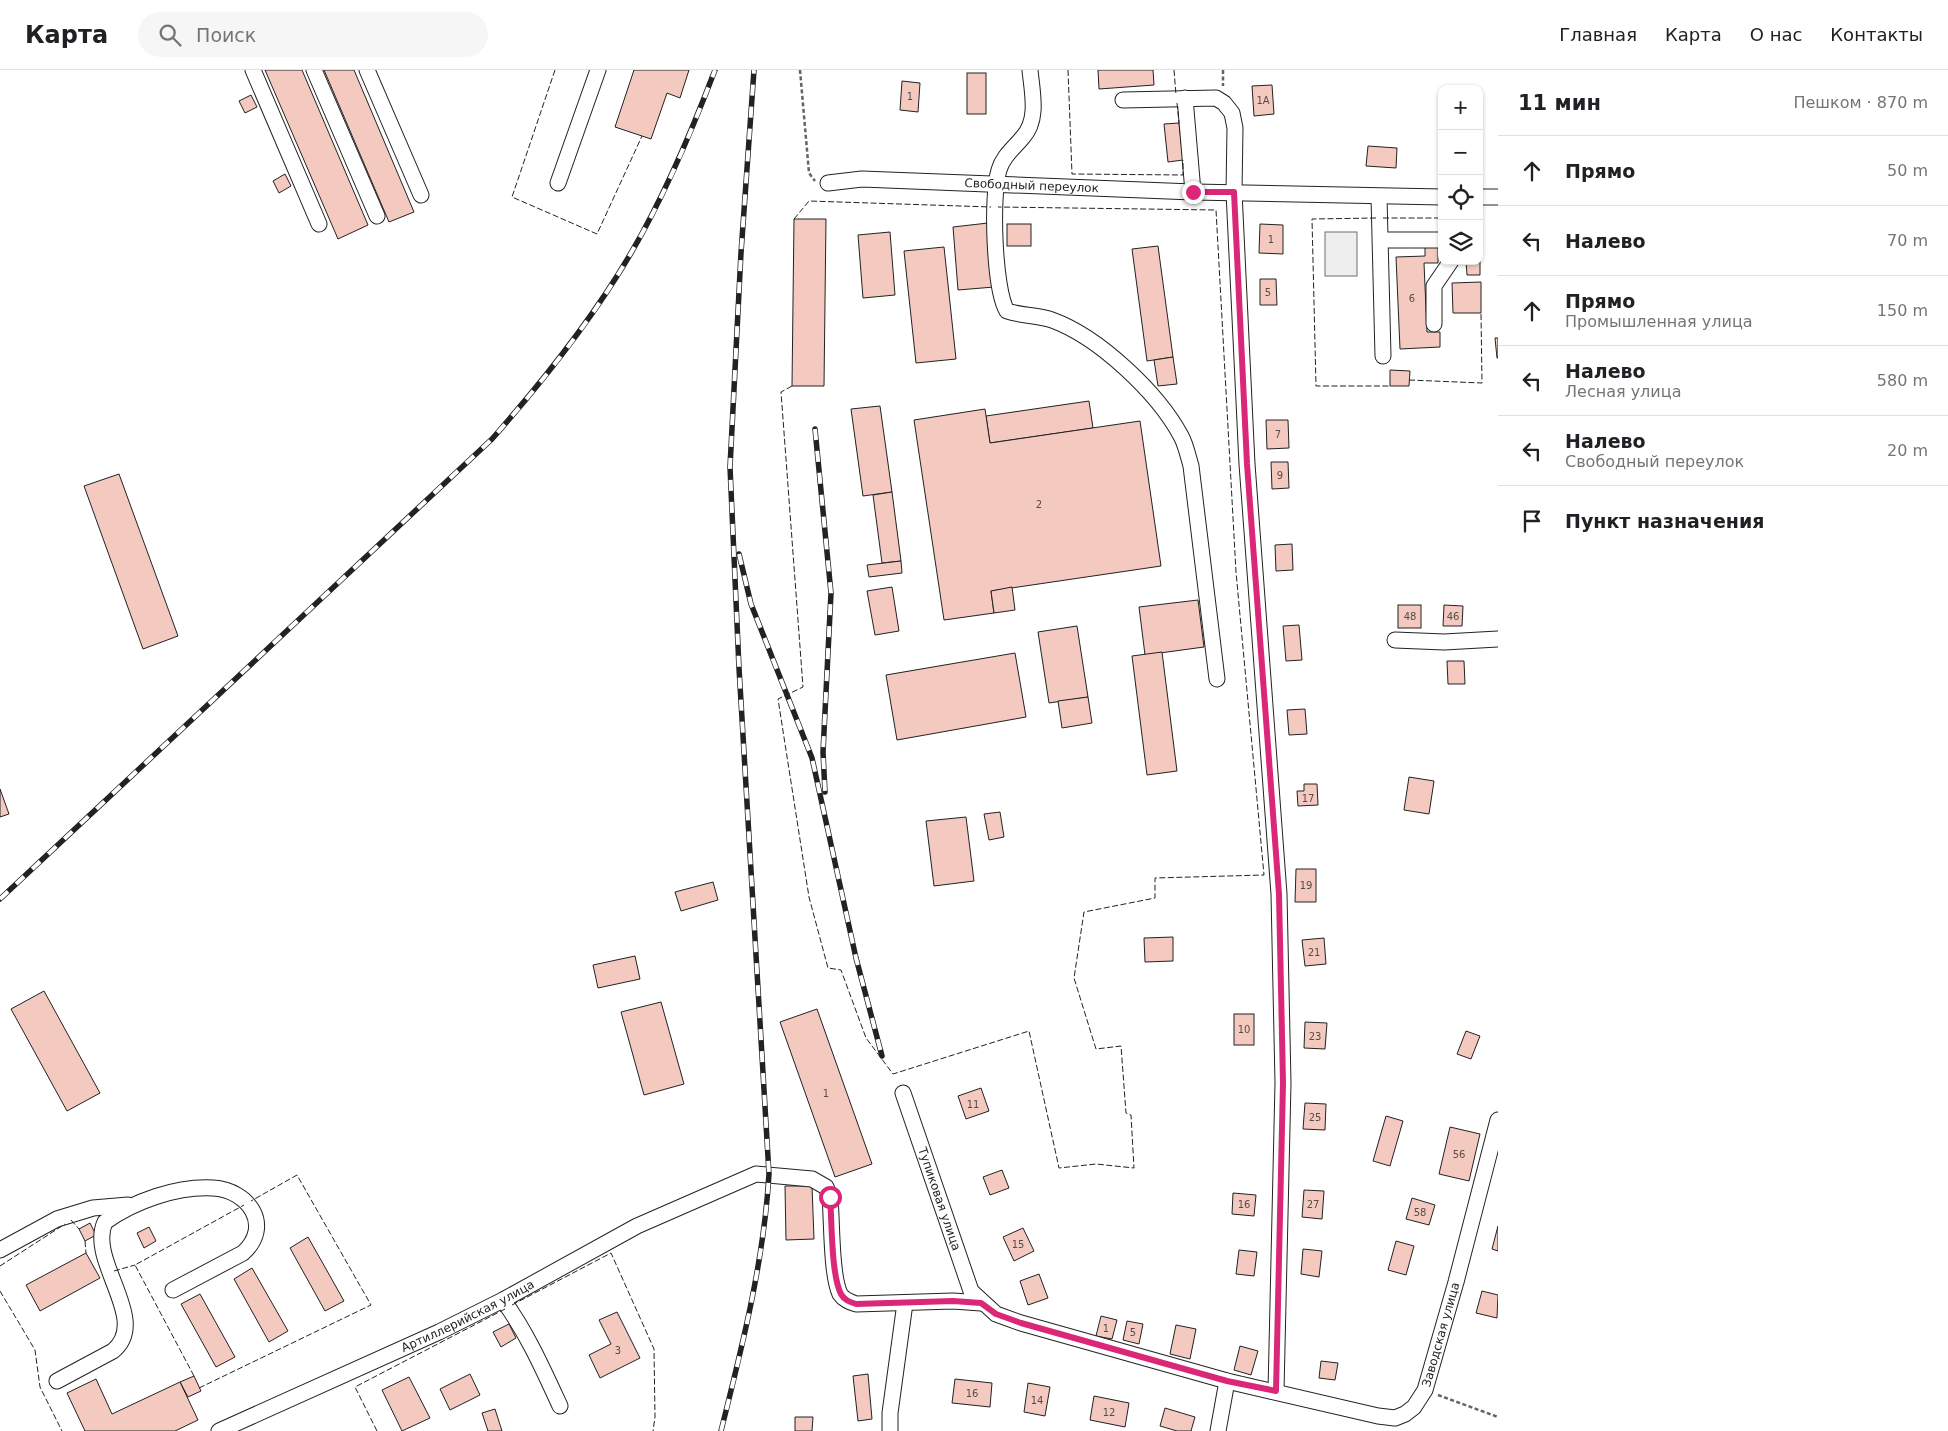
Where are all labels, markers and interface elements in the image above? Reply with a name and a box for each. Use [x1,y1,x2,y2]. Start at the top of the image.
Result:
search box [138,12,488,57]
text: Карта [25,21,108,49]
icon: search [156,21,184,49]
text: Поиск [196,24,256,46]
text: Главная [1559,24,1637,45]
text: Карта [1665,24,1722,45]
text: О нас [1750,24,1802,45]
text: Контакты [1830,24,1923,45]
map controls [1438,85,1483,265]
button: + [1438,85,1483,130]
house number: 1 [907,91,913,102]
text: 11 мин [1518,91,1601,115]
text: Пешком · 870 m [1793,93,1928,112]
house number: 1А [1256,95,1270,106]
button: − [1438,130,1483,175]
icon: ahead [1518,157,1546,185]
text: Прямо [1565,160,1635,182]
text: 50 m [1887,161,1928,180]
button: locate [1438,175,1483,220]
street label: Свободный переулок [964,176,1099,195]
route end [1182,181,1205,204]
button: layers [1438,220,1483,265]
icon: left [1518,227,1546,255]
text: Налево [1565,230,1646,252]
text: 70 m [1887,231,1928,250]
house number: 1 [1268,234,1274,245]
house number: 5 [1265,287,1271,298]
text: Прямо [1565,290,1635,312]
house number: 6 [1409,293,1415,304]
icon: ahead [1518,297,1546,325]
text: 150 m [1877,301,1928,320]
text: Промышленная улица [1565,312,1753,331]
text: Налево [1565,360,1646,382]
icon: left [1518,367,1546,395]
text: 580 m [1877,371,1928,390]
text: Лесная улица [1565,382,1681,401]
house number: 7 [1275,429,1281,440]
text: Налево [1565,430,1646,452]
icon: left [1518,437,1546,465]
text: 20 m [1887,441,1928,460]
text: Свободный переулок [1565,452,1744,471]
house number: 9 [1277,470,1283,481]
house number: 2 [1036,499,1042,510]
icon: arrive [1518,507,1546,535]
text: Пункт назначения [1565,510,1764,532]
house number: 48 [1404,611,1416,622]
house number: 46 [1447,611,1459,622]
house number: 17 [1302,793,1314,804]
house number: 19 [1300,880,1312,891]
house number: 21 [1308,947,1320,958]
house number: 10 [1238,1024,1250,1035]
house number: 23 [1309,1031,1321,1042]
house number: 1 [823,1088,829,1099]
house number: 11 [967,1099,979,1110]
house number: 25 [1309,1112,1321,1123]
street label: Тупиковая улица [915,1144,964,1252]
house number: 56 [1453,1149,1465,1160]
route start [819,1186,842,1209]
house number: 16 [1238,1199,1250,1210]
house number: 27 [1307,1199,1319,1210]
house number: 58 [1414,1207,1426,1218]
house number: 15 [1012,1239,1024,1250]
street label: Артиллерийская улица [399,1277,537,1355]
street label: Заводская улица [1419,1281,1463,1389]
house number: 1 [1103,1323,1109,1334]
house number: 5 [1130,1327,1136,1338]
house number: 3 [615,1345,621,1356]
house number: 16 [966,1388,978,1399]
house number: 14 [1031,1395,1043,1406]
house number: 12 [1103,1407,1115,1418]

